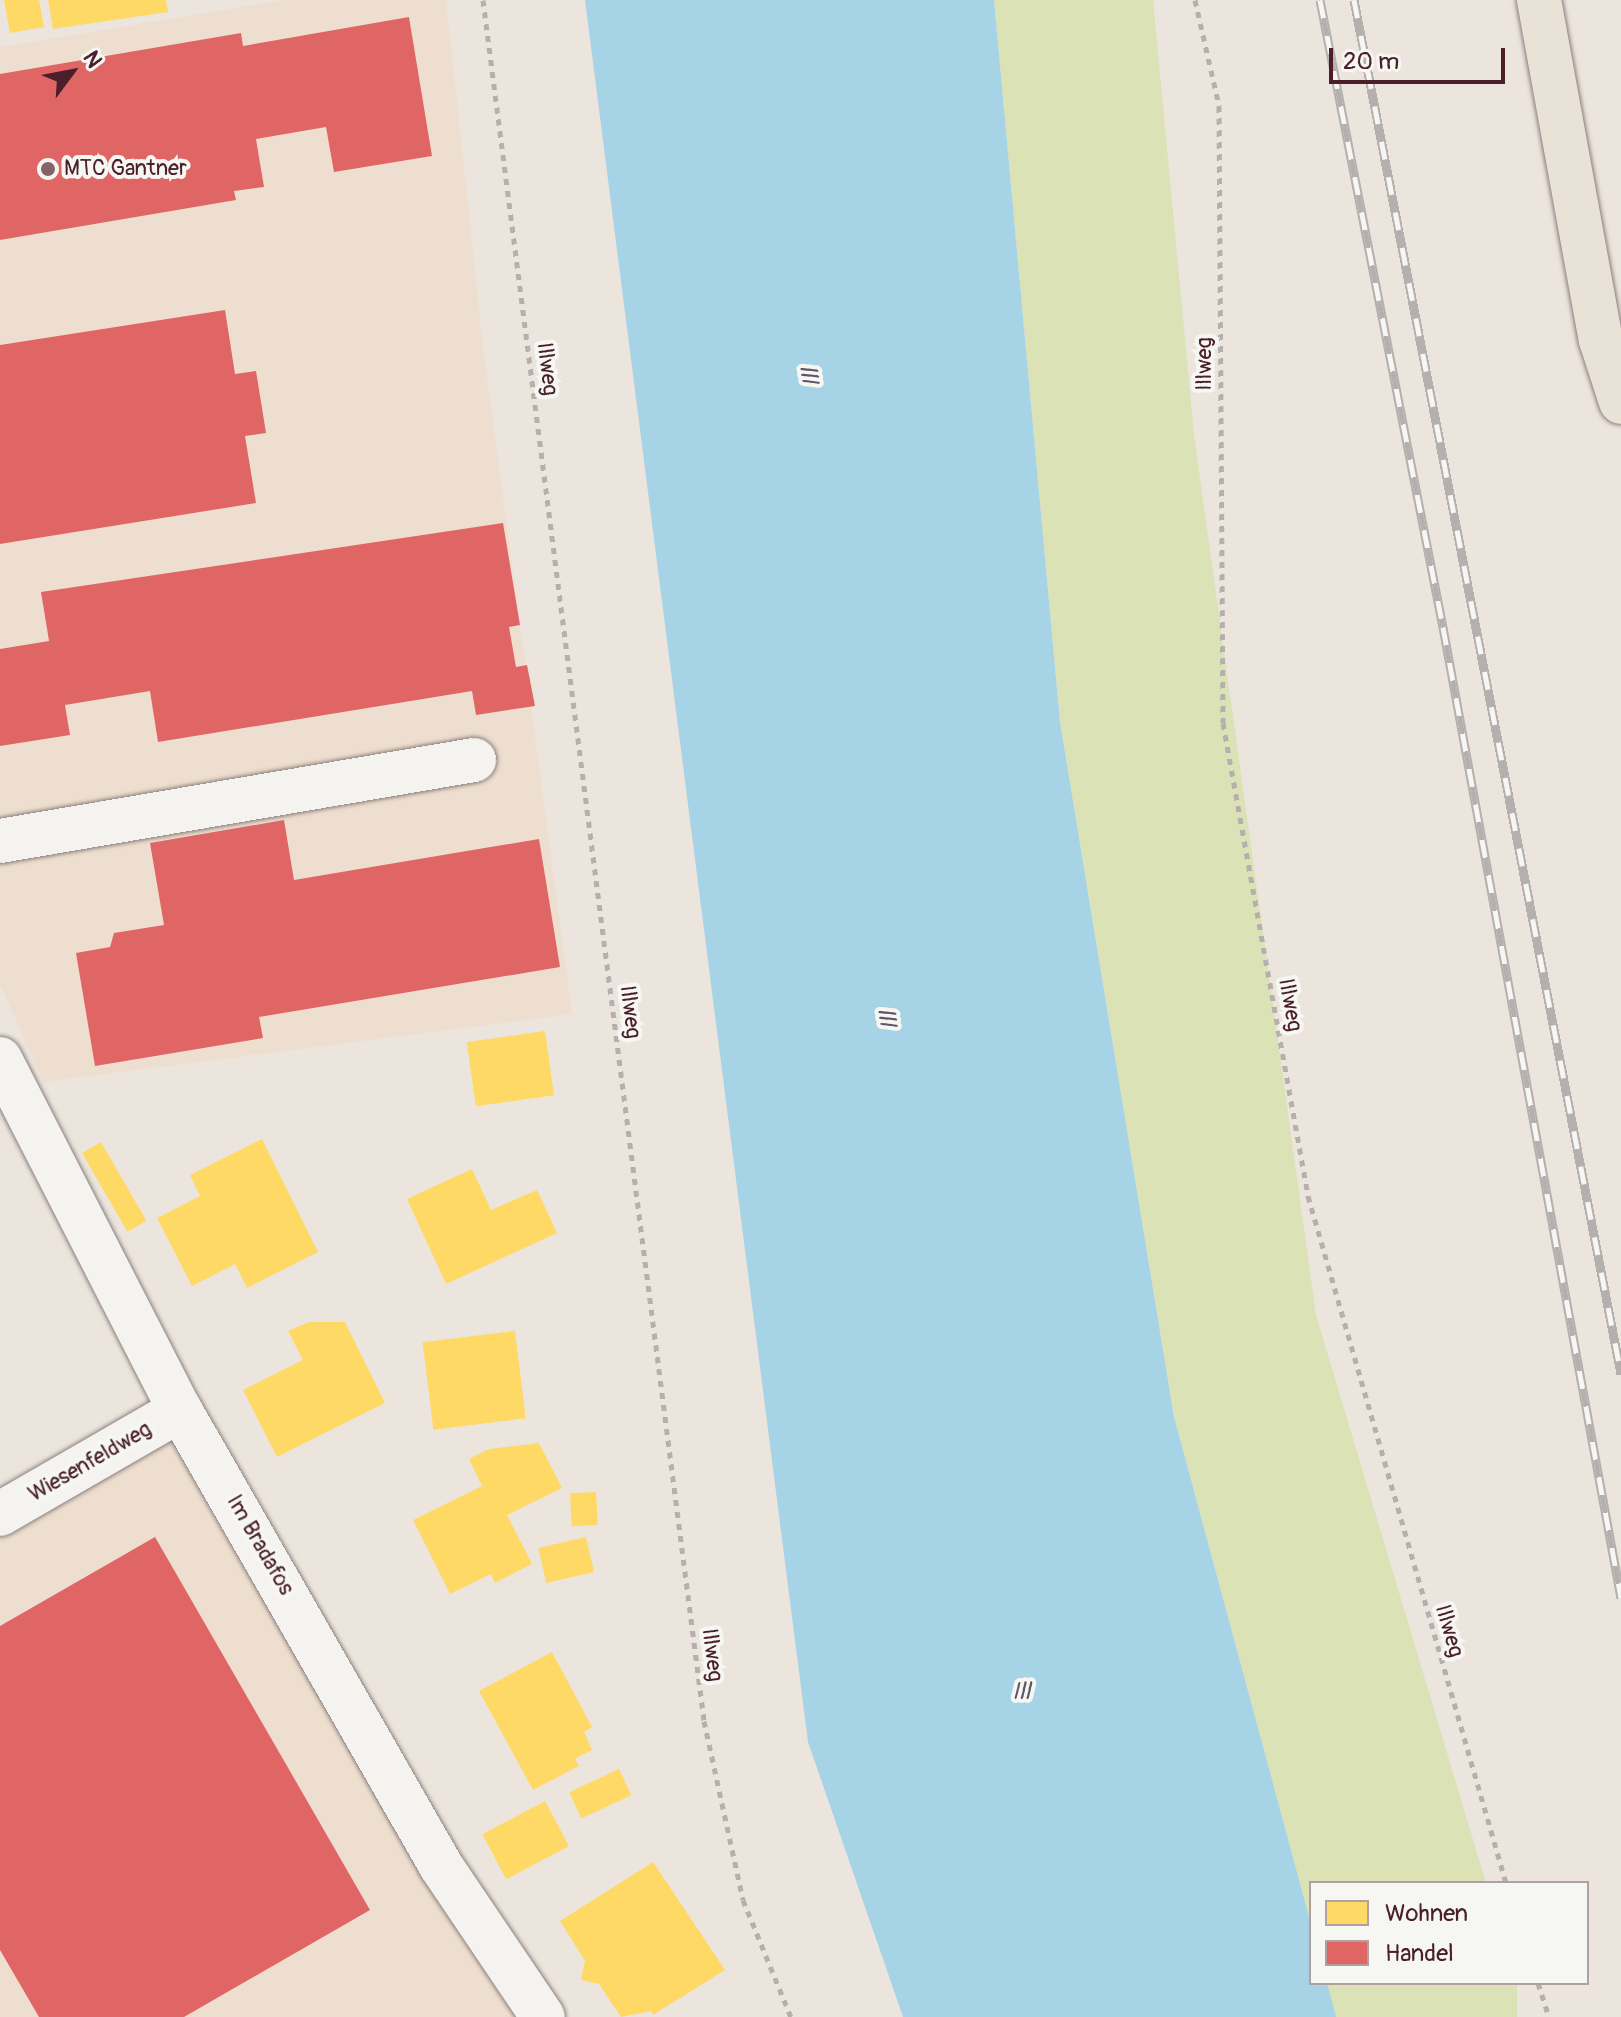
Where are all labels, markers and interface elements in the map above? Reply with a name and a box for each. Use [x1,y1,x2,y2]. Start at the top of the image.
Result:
north arrow [32,32,112,112]
scale bar [1333,32,1509,82]
text: N [77,46,108,73]
text: 20 m [1343,47,1399,76]
place label: MTC Gantner [64,156,187,182]
marker: MTC Gantner [39,160,57,178]
street label: Illweg [1192,337,1218,391]
street label: Illweg [531,341,563,397]
water label: Ill [797,367,827,389]
street label: Illweg [1272,976,1308,1034]
street label: Illweg [614,984,646,1040]
water label: Ill [875,1010,905,1032]
street label: Wiesenfeldweg [24,1416,156,1508]
street label: Im Bradafos [221,1490,299,1600]
street label: Illweg [1429,1602,1469,1660]
street label: Illweg [696,1627,728,1683]
water label: Ill [1012,1678,1030,1706]
legend [1309,1881,1589,1985]
text: Wohnen [1385,1899,1468,1928]
text: Handel [1385,1939,1454,1968]

